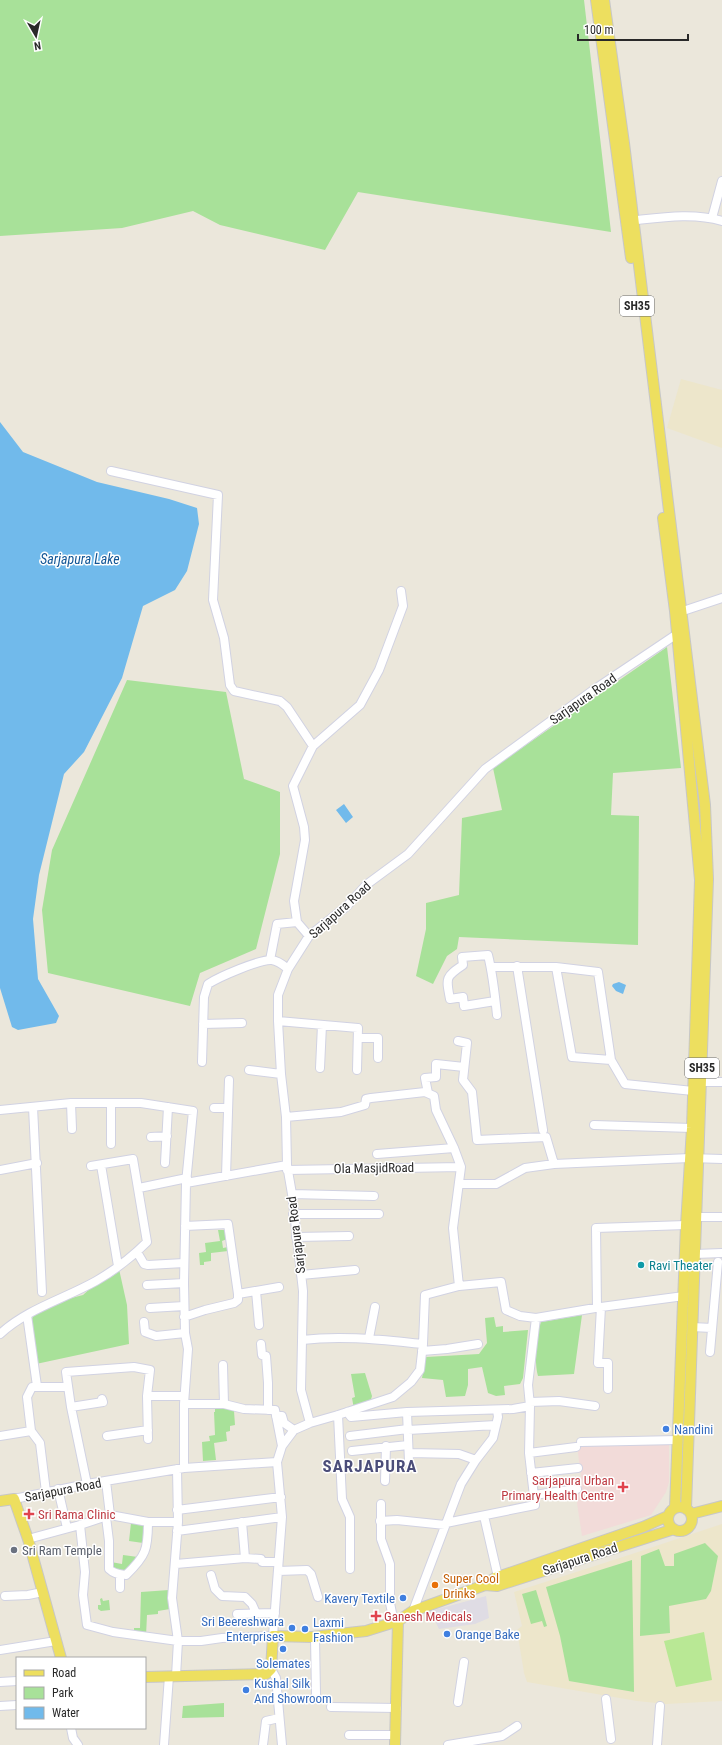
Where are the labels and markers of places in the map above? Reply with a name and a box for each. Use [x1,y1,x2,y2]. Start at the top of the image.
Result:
place label: Ravi Theater [649,1258,713,1273]
marker: Ravi Theater [636,1260,646,1270]
place label: Nandini [674,1422,713,1437]
marker: Nandini [661,1424,671,1434]
place label: Sarjapura Urban Primary Health Centre [501,1473,614,1503]
marker: Sarjapura Urban Primary Health Centre [617,1481,629,1493]
place label: Sri Rama Clinic [38,1507,115,1522]
marker: Sri Rama Clinic [23,1508,35,1520]
place label: Sri Ram Temple [22,1543,102,1558]
marker: Sri Ram Temple [9,1545,19,1555]
place label: Super Cool Drinks [443,1571,499,1601]
marker: Super Cool Drinks [430,1580,440,1590]
place label: Kavery Textile [324,1591,395,1606]
marker: Kavery Textile [398,1593,408,1603]
place label: Ganesh Medicals [384,1609,472,1624]
marker: Ganesh Medicals [371,1611,381,1621]
place label: Sri Beereshwara Enterprises [201,1614,284,1644]
place label: Laxmi Fashion [313,1615,353,1645]
marker: Sri Beereshwara Enterprises [287,1623,297,1633]
marker: Laxmi Fashion [300,1624,310,1634]
place label: Orange Bake [455,1627,520,1642]
marker: Orange Bake [442,1629,452,1639]
marker: Solemates [278,1644,288,1654]
place label: Solemates [256,1656,310,1671]
place label: Kushal Silk And Showroom [254,1676,332,1706]
marker: Kushal Silk And Showroom [241,1685,251,1695]

